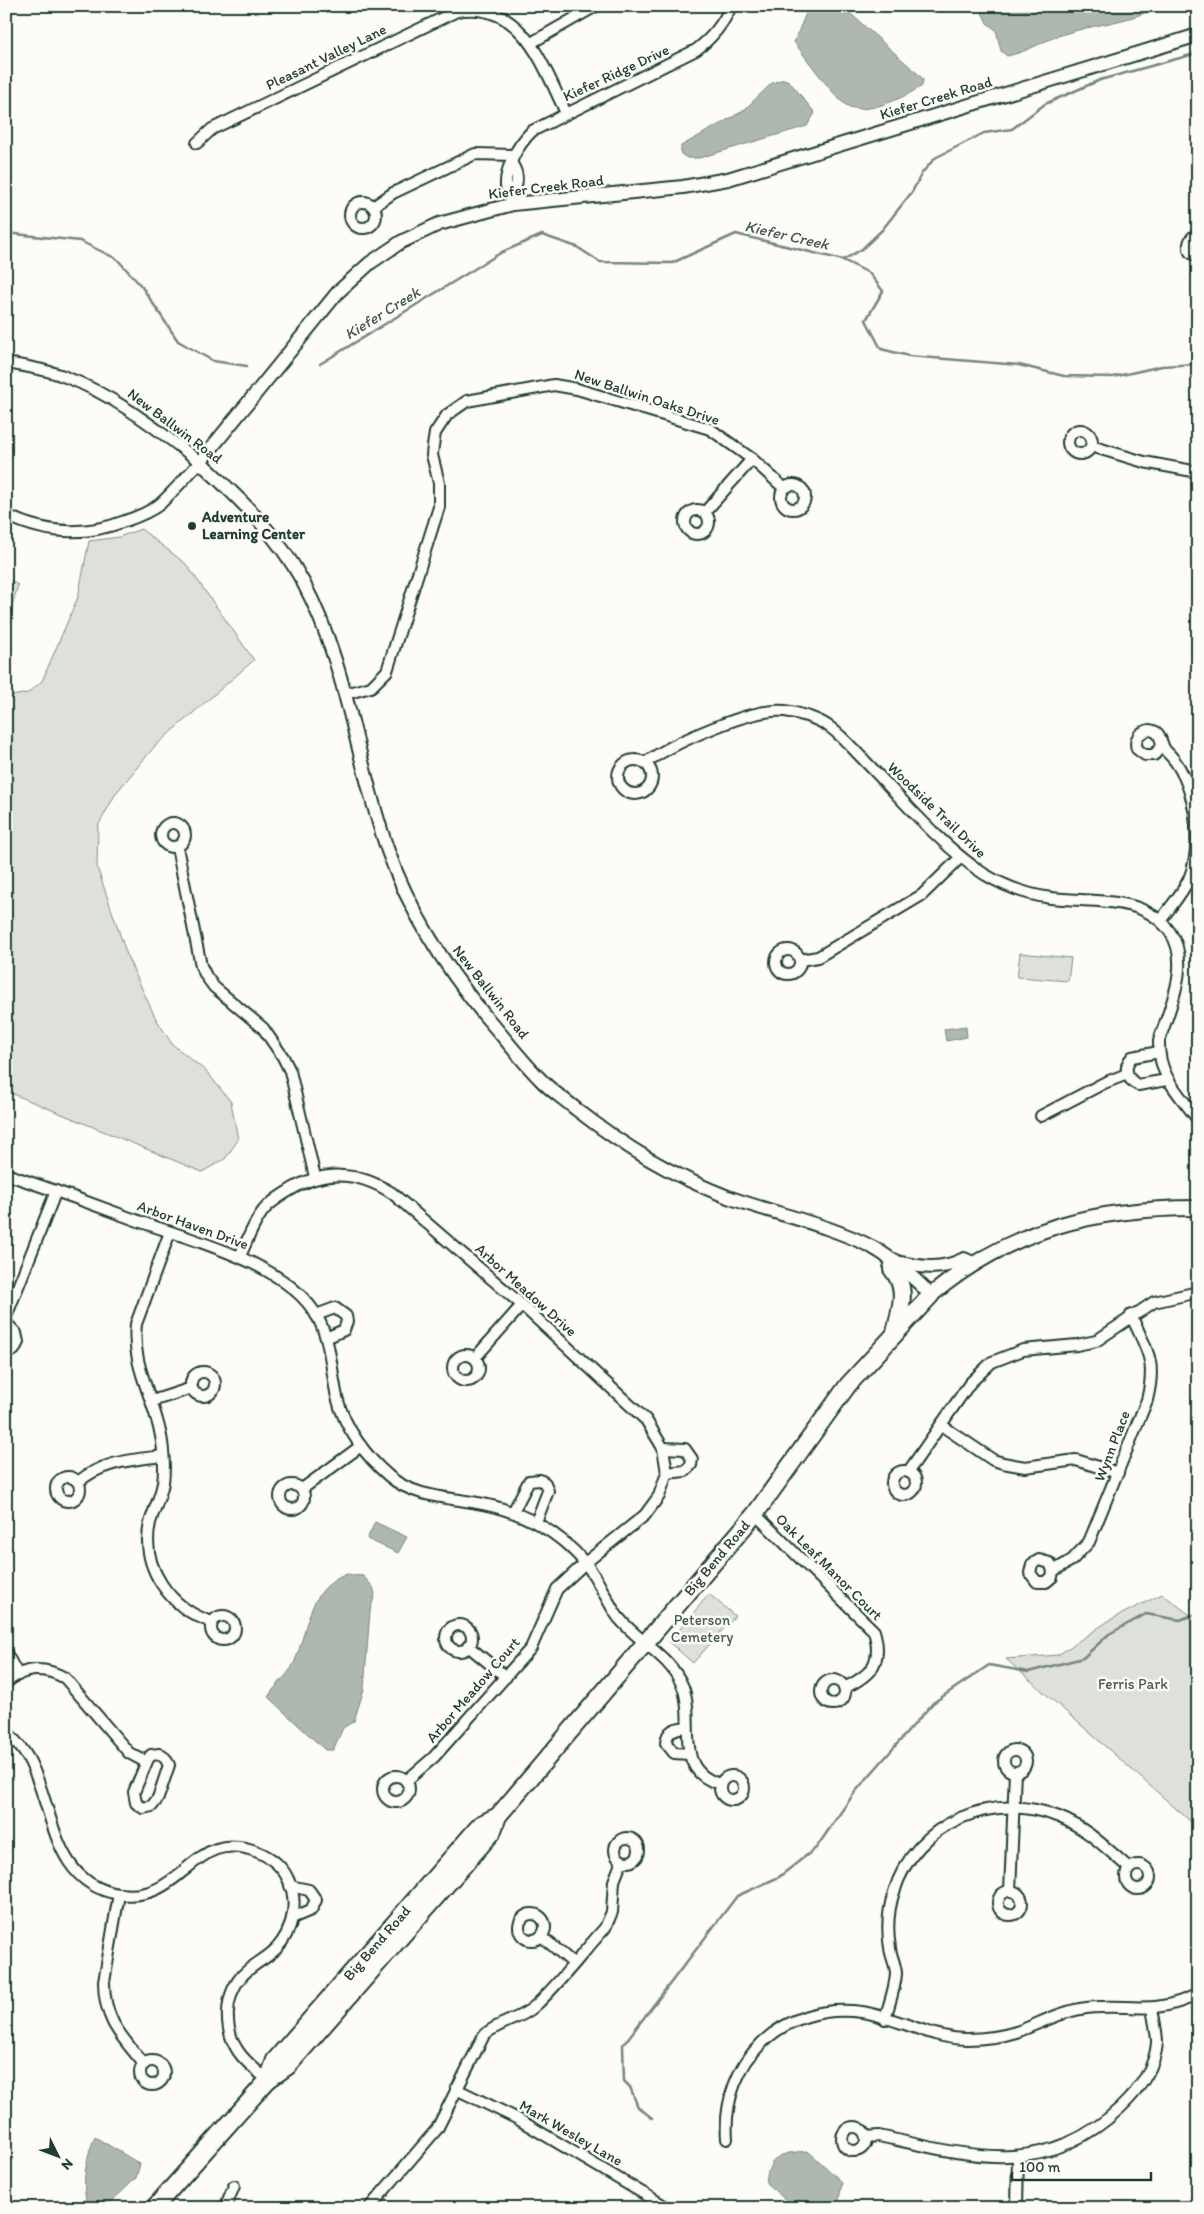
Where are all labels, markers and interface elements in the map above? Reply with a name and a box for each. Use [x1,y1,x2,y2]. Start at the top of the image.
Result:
street label: Pleasant Valley Lane [263,20,389,94]
street label: Kiefer Ridge Drive [560,41,672,105]
street label: Kiefer Creek Road [878,72,994,124]
street label: Kiefer Creek Road [487,171,605,203]
water label: Kiefer Creek [743,216,831,254]
water label: Kiefer Creek [341,282,424,344]
street label: New Ballwin Oaks Drive [572,365,722,429]
street label: New Ballwin Road [124,385,226,467]
place label: Adventure Learning Center [201,508,306,544]
marker: Adventure Learning Center [186,520,198,532]
street label: Woodside Trail Drive [884,758,990,862]
street label: New Ballwin Road [449,942,533,1042]
street label: Arbor Haven Drive [135,1197,251,1253]
street label: Arbor Meadow Drive [471,1240,581,1340]
street label: Wynn Place [1090,1408,1134,1484]
street label: Oak Leaf Manor Court [772,1510,886,1624]
street label: Big Bend Road [680,1516,754,1600]
park label: Peterson Cemetery [671,1611,733,1646]
street label: Arbor Meadow Court [422,1633,524,1746]
park label: Ferris Park [1098,1675,1168,1693]
street label: Big Bend Road [339,1901,415,1984]
street label: Mark Wesley Lane [516,2096,626,2170]
north arrow [32,2132,82,2182]
scale bar [1012,2149,1150,2181]
text: N [58,2155,77,2174]
text: 100 m [1019,2158,1061,2176]

